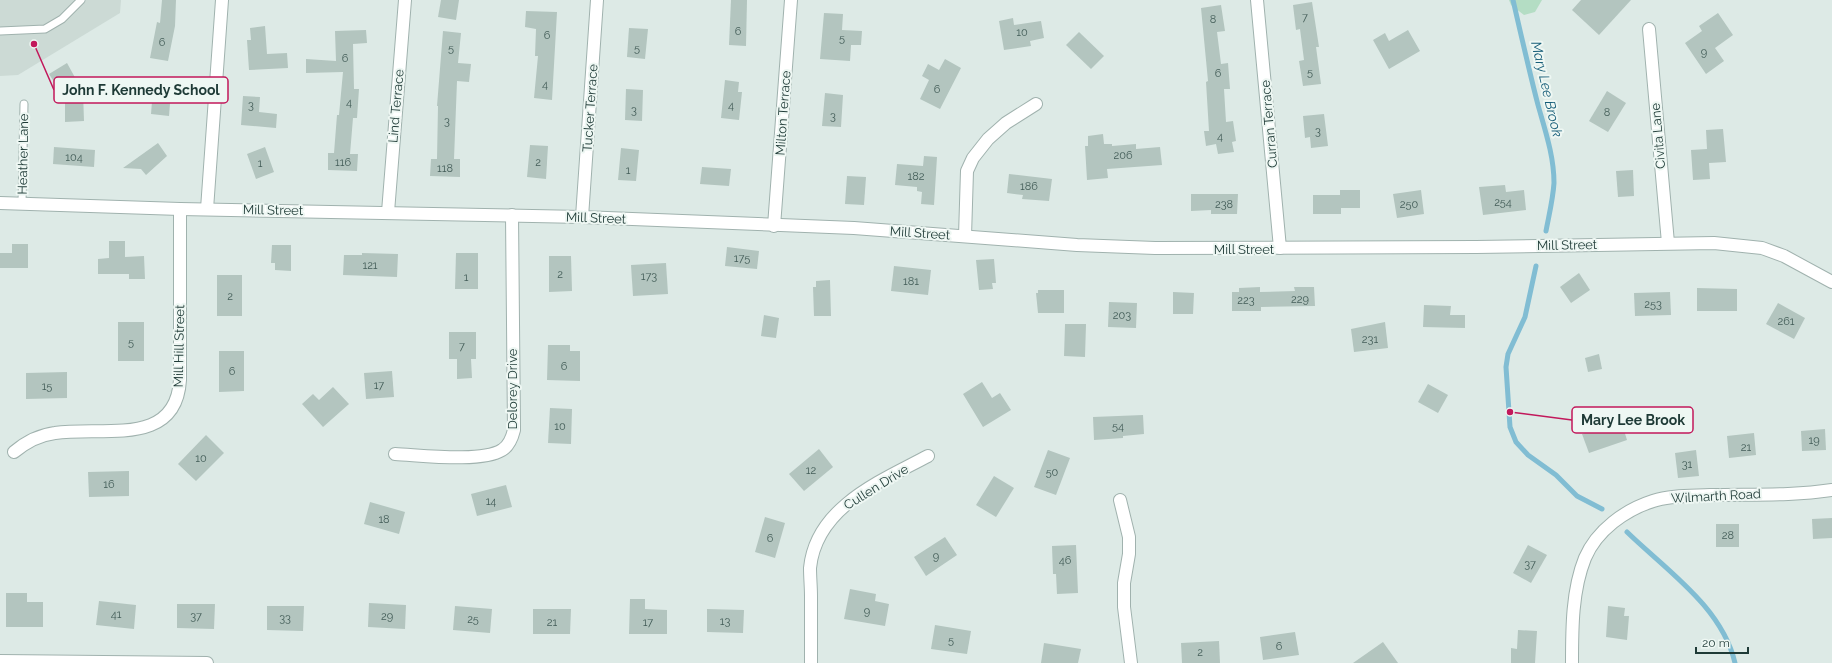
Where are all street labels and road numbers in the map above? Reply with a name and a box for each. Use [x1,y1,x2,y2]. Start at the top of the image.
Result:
street label: Tucker Terrace [579,63,601,152]
street label: Lind Terrace [385,68,407,144]
street label: Milton Terrace [773,70,793,156]
street label: Curran Terrace [1258,79,1280,169]
street label: Civita Lane [1648,102,1668,170]
street label: Heather Lane [15,113,31,195]
street label: Mill Street [243,202,304,218]
street label: Mill Street [566,209,627,227]
street label: Mill Street [889,223,951,243]
street label: Mill Street [1537,237,1598,253]
street label: Mill Street [1214,242,1275,257]
street label: Mill Hill Street [171,304,187,387]
street label: Delorey Drive [505,348,520,430]
street label: Cullen Drive [841,461,911,513]
street label: Wilmarth Road [1671,486,1761,506]

